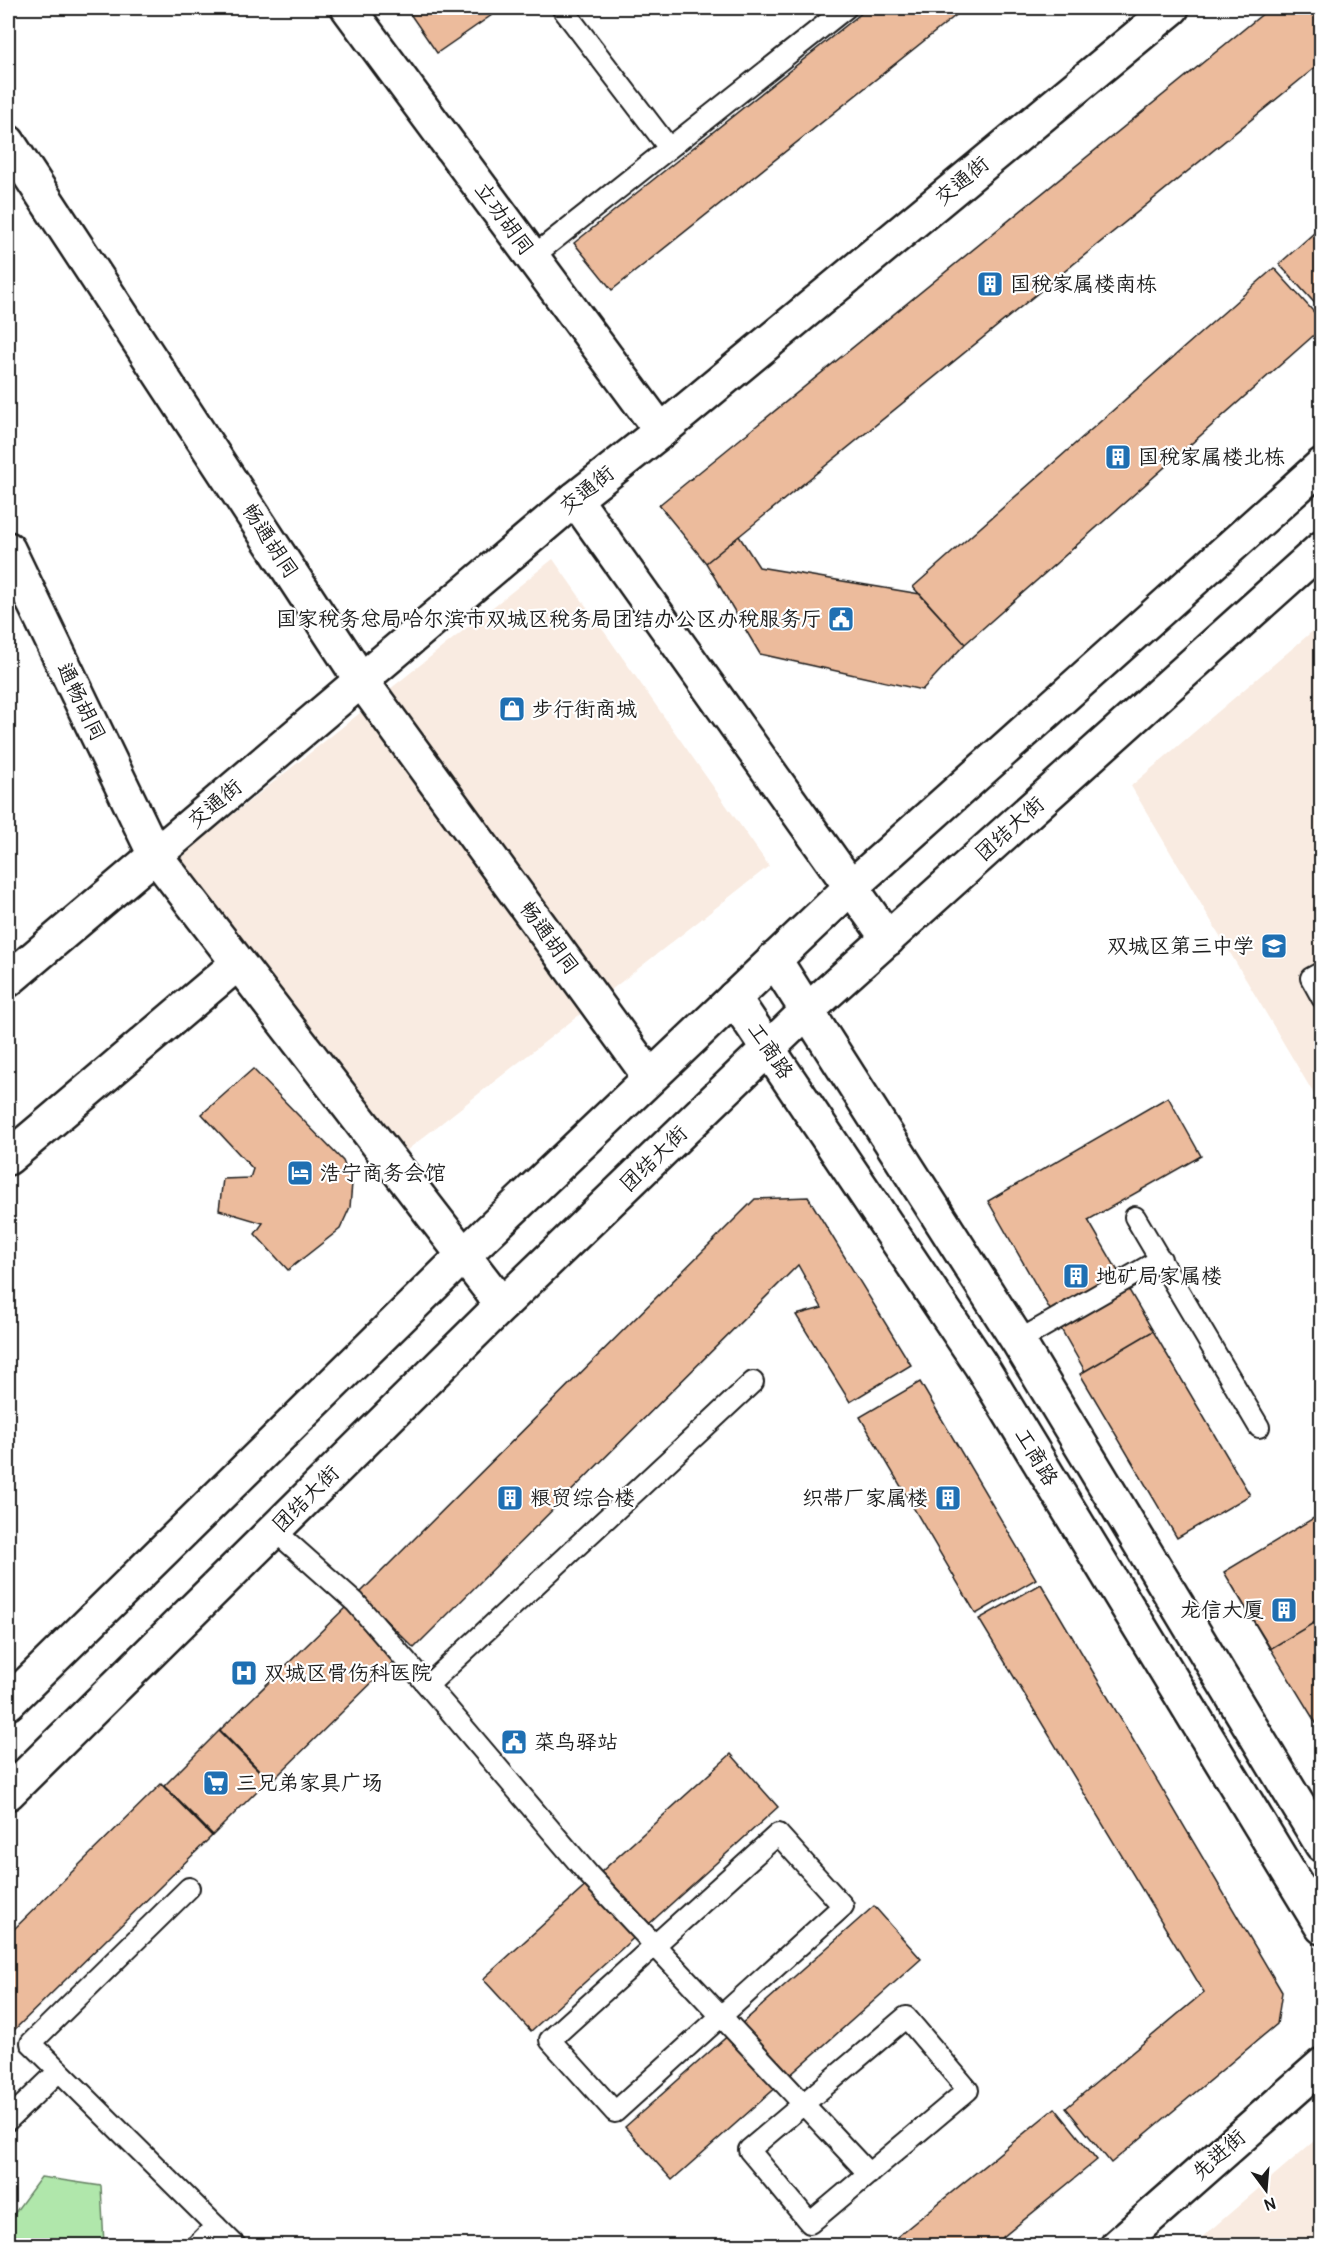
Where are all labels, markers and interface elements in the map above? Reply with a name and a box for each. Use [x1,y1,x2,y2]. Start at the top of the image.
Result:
street label: 交通街 [929,150,995,212]
street label: 立功胡同 [468,177,540,261]
building icon: 国税家属楼南栋 [975,269,1005,299]
place label: 国税家属楼南栋 [1010,271,1157,298]
building icon: 国税家属楼北栋 [1103,442,1133,472]
place label: 国税家属楼北栋 [1138,444,1285,471]
street label: 交通街 [554,460,620,520]
street label: 畅通胡同 [236,498,304,584]
public building icon: 国家税务总局哈尔滨市双城区税务局团结办公区办税服务厅 [826,604,856,634]
place label: 国家税务总局哈尔滨市双城区税务局团结办公区办税服务厅 [276,606,822,633]
street label: 通畅胡同 [50,658,112,746]
shop icon: 步行街商城 [497,694,527,724]
place label: 步行街商城 [532,696,637,723]
street label: 交通街 [182,773,248,835]
street label: 团结大街 [970,791,1050,867]
street label: 畅通胡同 [513,896,585,980]
school or university icon: 双城区第三中学 [1259,931,1289,961]
place label: 双城区第三中学 [1107,933,1254,960]
street label: 工商路 [741,1017,799,1085]
street label: 团结大街 [614,1120,694,1198]
hotel icon: 浩宁商务会馆 [285,1158,315,1188]
place label: 浩宁商务会馆 [320,1160,446,1187]
building icon: 地矿局家属楼 [1061,1261,1091,1291]
place label: 地矿局家属楼 [1096,1263,1222,1290]
street label: 工商路 [1008,1423,1064,1491]
street label: 团结大街 [267,1460,345,1538]
building icon: 粮贸综合楼 [495,1483,525,1513]
building icon: 织带厂家属楼 [933,1483,963,1513]
place label: 粮贸综合楼 [530,1485,635,1512]
place label: 织带厂家属楼 [802,1485,928,1512]
building icon: 龙信大厦 [1269,1595,1299,1625]
place label: 龙信大厦 [1180,1597,1264,1624]
hospital icon: 双城区骨伤科医院 [229,1658,259,1688]
place label: 双城区骨伤科医院 [264,1660,432,1687]
public building icon: 菜鸟驿站 [499,1727,529,1757]
place label: 菜鸟驿站 [534,1729,618,1756]
supermarket icon: 三兄弟家具广场 [201,1768,231,1798]
place label: 三兄弟家具广场 [236,1770,383,1797]
street label: 先进街 [1187,2124,1251,2186]
north arrow [1236,2160,1296,2220]
text: N [1262,2192,1278,2215]

